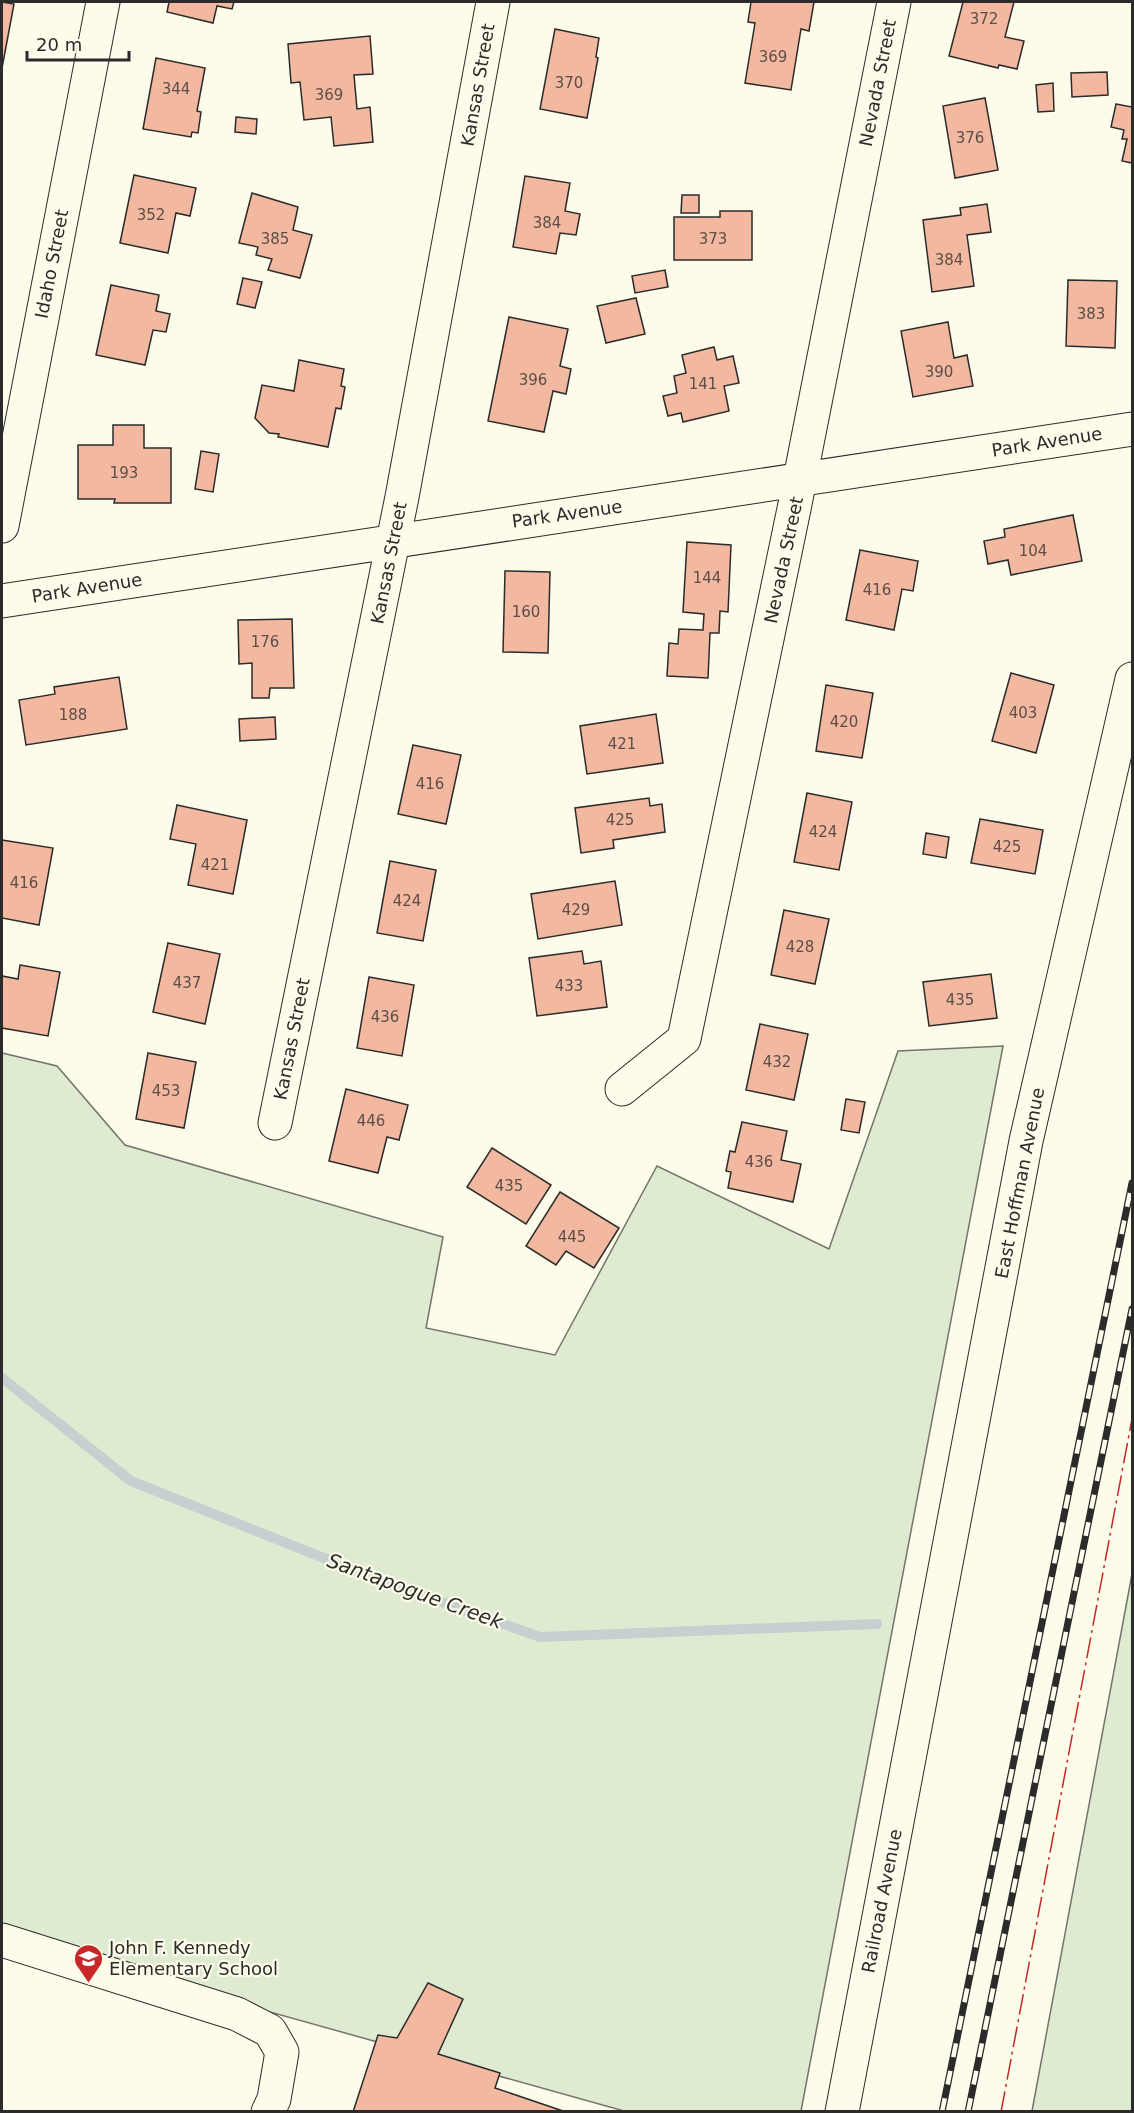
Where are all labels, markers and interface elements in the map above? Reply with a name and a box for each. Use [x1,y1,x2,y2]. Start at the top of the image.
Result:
house number: 372 [970,10,998,28]
street label: Nevada Street [855,18,900,148]
street label: Kansas Street [456,22,499,148]
scale bar [27,24,129,62]
text: 20 m [36,34,82,55]
house number: 369 [759,48,787,66]
house number: 370 [555,74,583,92]
house number: 344 [162,80,190,98]
house number: 369 [315,86,343,104]
house number: 376 [956,129,984,147]
house number: 352 [137,206,165,224]
street label: Idaho Street [31,208,72,320]
house number: 384 [533,214,561,232]
house number: 385 [261,230,289,248]
house number: 373 [699,230,727,248]
house number: 384 [935,251,963,269]
house number: 383 [1077,305,1105,323]
house number: 390 [925,363,953,381]
house number: 396 [519,371,547,389]
house number: 141 [689,375,717,393]
street label: Park Avenue [990,422,1104,461]
house number: 193 [110,464,138,482]
street label: Park Avenue [510,495,624,532]
street label: Nevada Street [760,495,807,625]
street label: Kansas Street [366,500,411,626]
house number: 104 [1019,542,1047,560]
street label: Park Avenue [30,568,144,607]
house number: 144 [693,569,721,587]
house number: 416 [863,581,891,599]
house number: 160 [512,603,540,621]
house number: 176 [251,633,279,651]
house number: 403 [1009,704,1037,722]
house number: 188 [59,706,87,724]
house number: 420 [830,713,858,731]
house number: 421 [608,735,636,753]
house number: 416 [416,775,444,793]
house number: 425 [606,811,634,829]
house number: 424 [809,823,837,841]
house number: 425 [993,838,1021,856]
house number: 421 [201,856,229,874]
house number: 416 [10,874,38,892]
house number: 424 [393,892,421,910]
house number: 429 [562,901,590,919]
house number: 428 [786,938,814,956]
house number: 437 [173,974,201,992]
street label: Kansas Street [269,976,314,1102]
house number: 433 [555,977,583,995]
house number: 435 [946,991,974,1009]
house number: 436 [371,1008,399,1026]
house number: 432 [763,1053,791,1071]
house number: 453 [152,1082,180,1100]
street label: East Hoffman Avenue [991,1086,1048,1280]
house number: 446 [357,1112,385,1130]
house number: 436 [745,1153,773,1171]
house number: 435 [495,1177,523,1195]
house number: 445 [558,1228,586,1246]
water label: Santapogue Creek [324,1548,507,1634]
street label: Railroad Avenue [857,1827,906,1975]
place label: John F. Kennedy Elementary School [108,1937,278,1979]
school or university icon: John F. Kennedy Elementary School [72,1942,104,1984]

